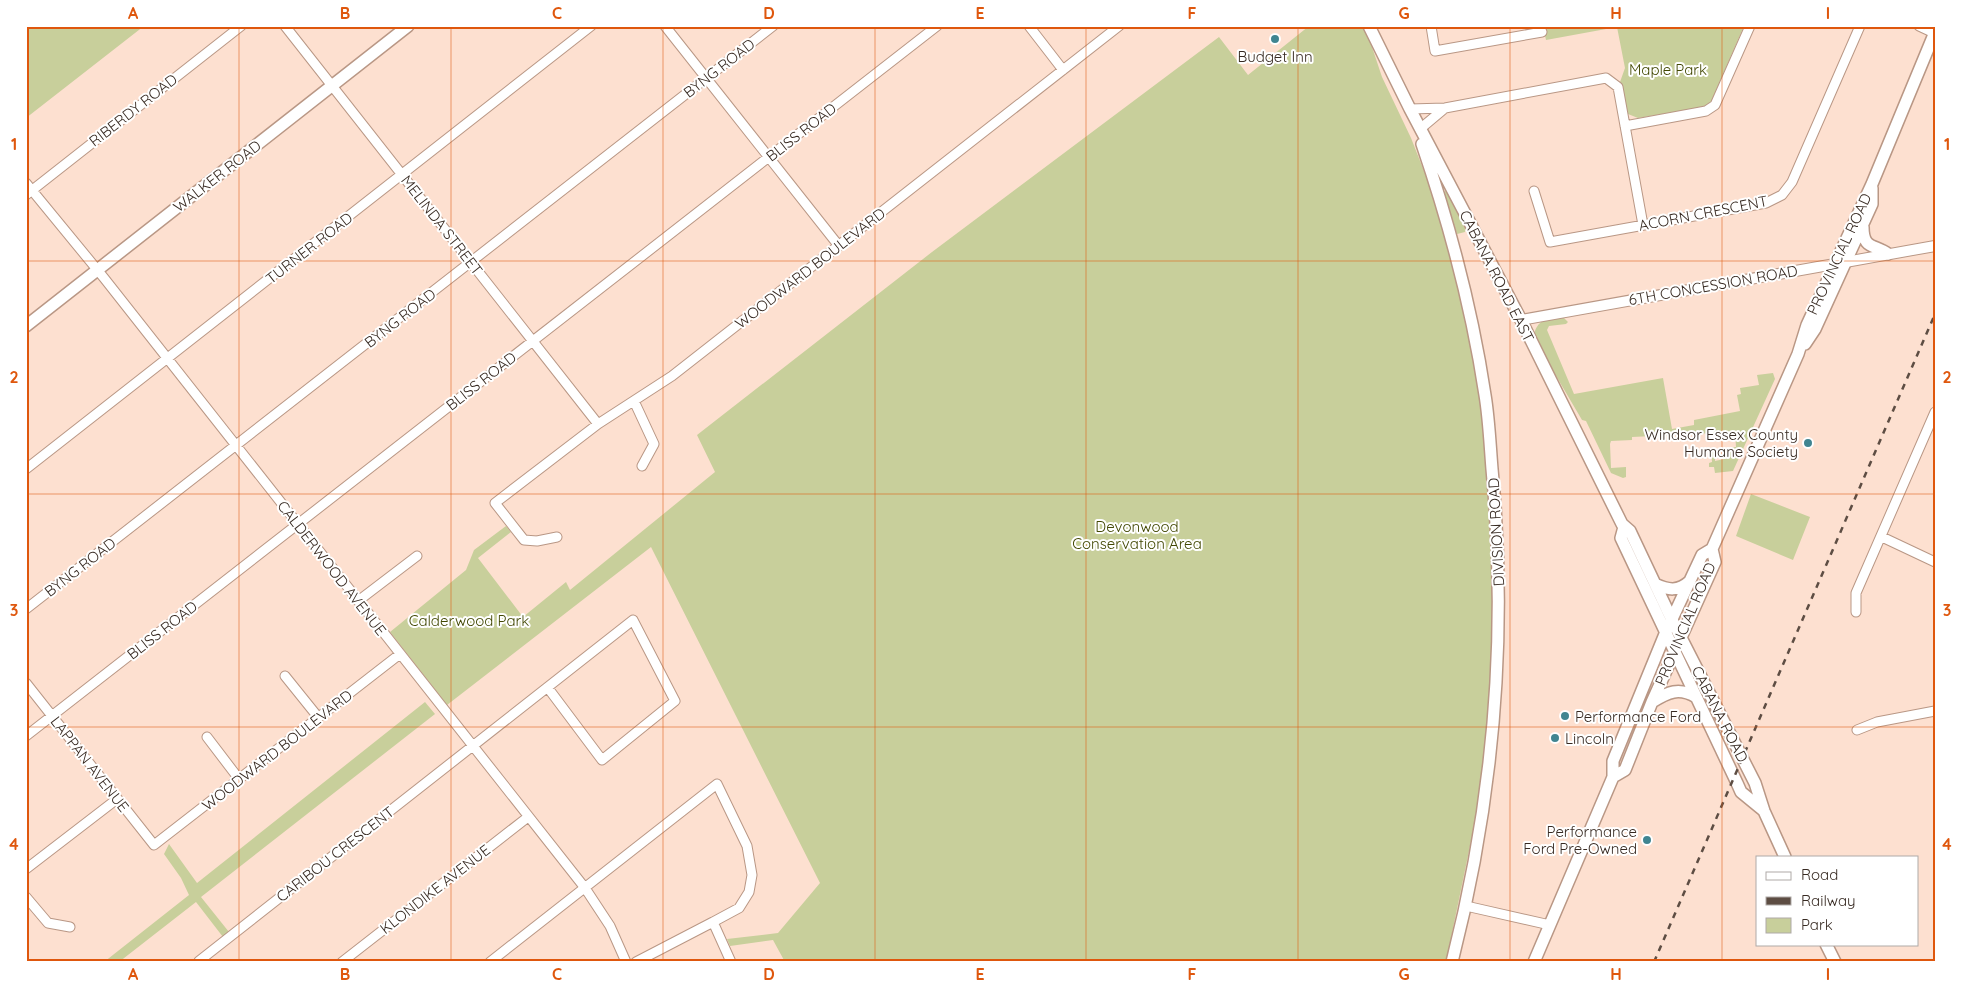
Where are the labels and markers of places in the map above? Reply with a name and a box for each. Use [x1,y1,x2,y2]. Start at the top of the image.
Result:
marker: Budget Inn [1269,33,1281,45]
place label: Budget Inn [1237,47,1313,66]
place label: Windsor Essex County Humane Society [1645,425,1798,461]
marker: Windsor Essex County Humane Society [1802,437,1814,449]
place label: Performance Ford [1575,707,1701,726]
marker: Performance Ford [1559,710,1571,722]
place label: Lincoln [1565,729,1614,748]
marker: Lincoln [1549,732,1561,744]
place label: Performance Ford Pre-Owned [1523,822,1637,858]
marker: Performance Ford Pre-Owned [1641,834,1653,846]

